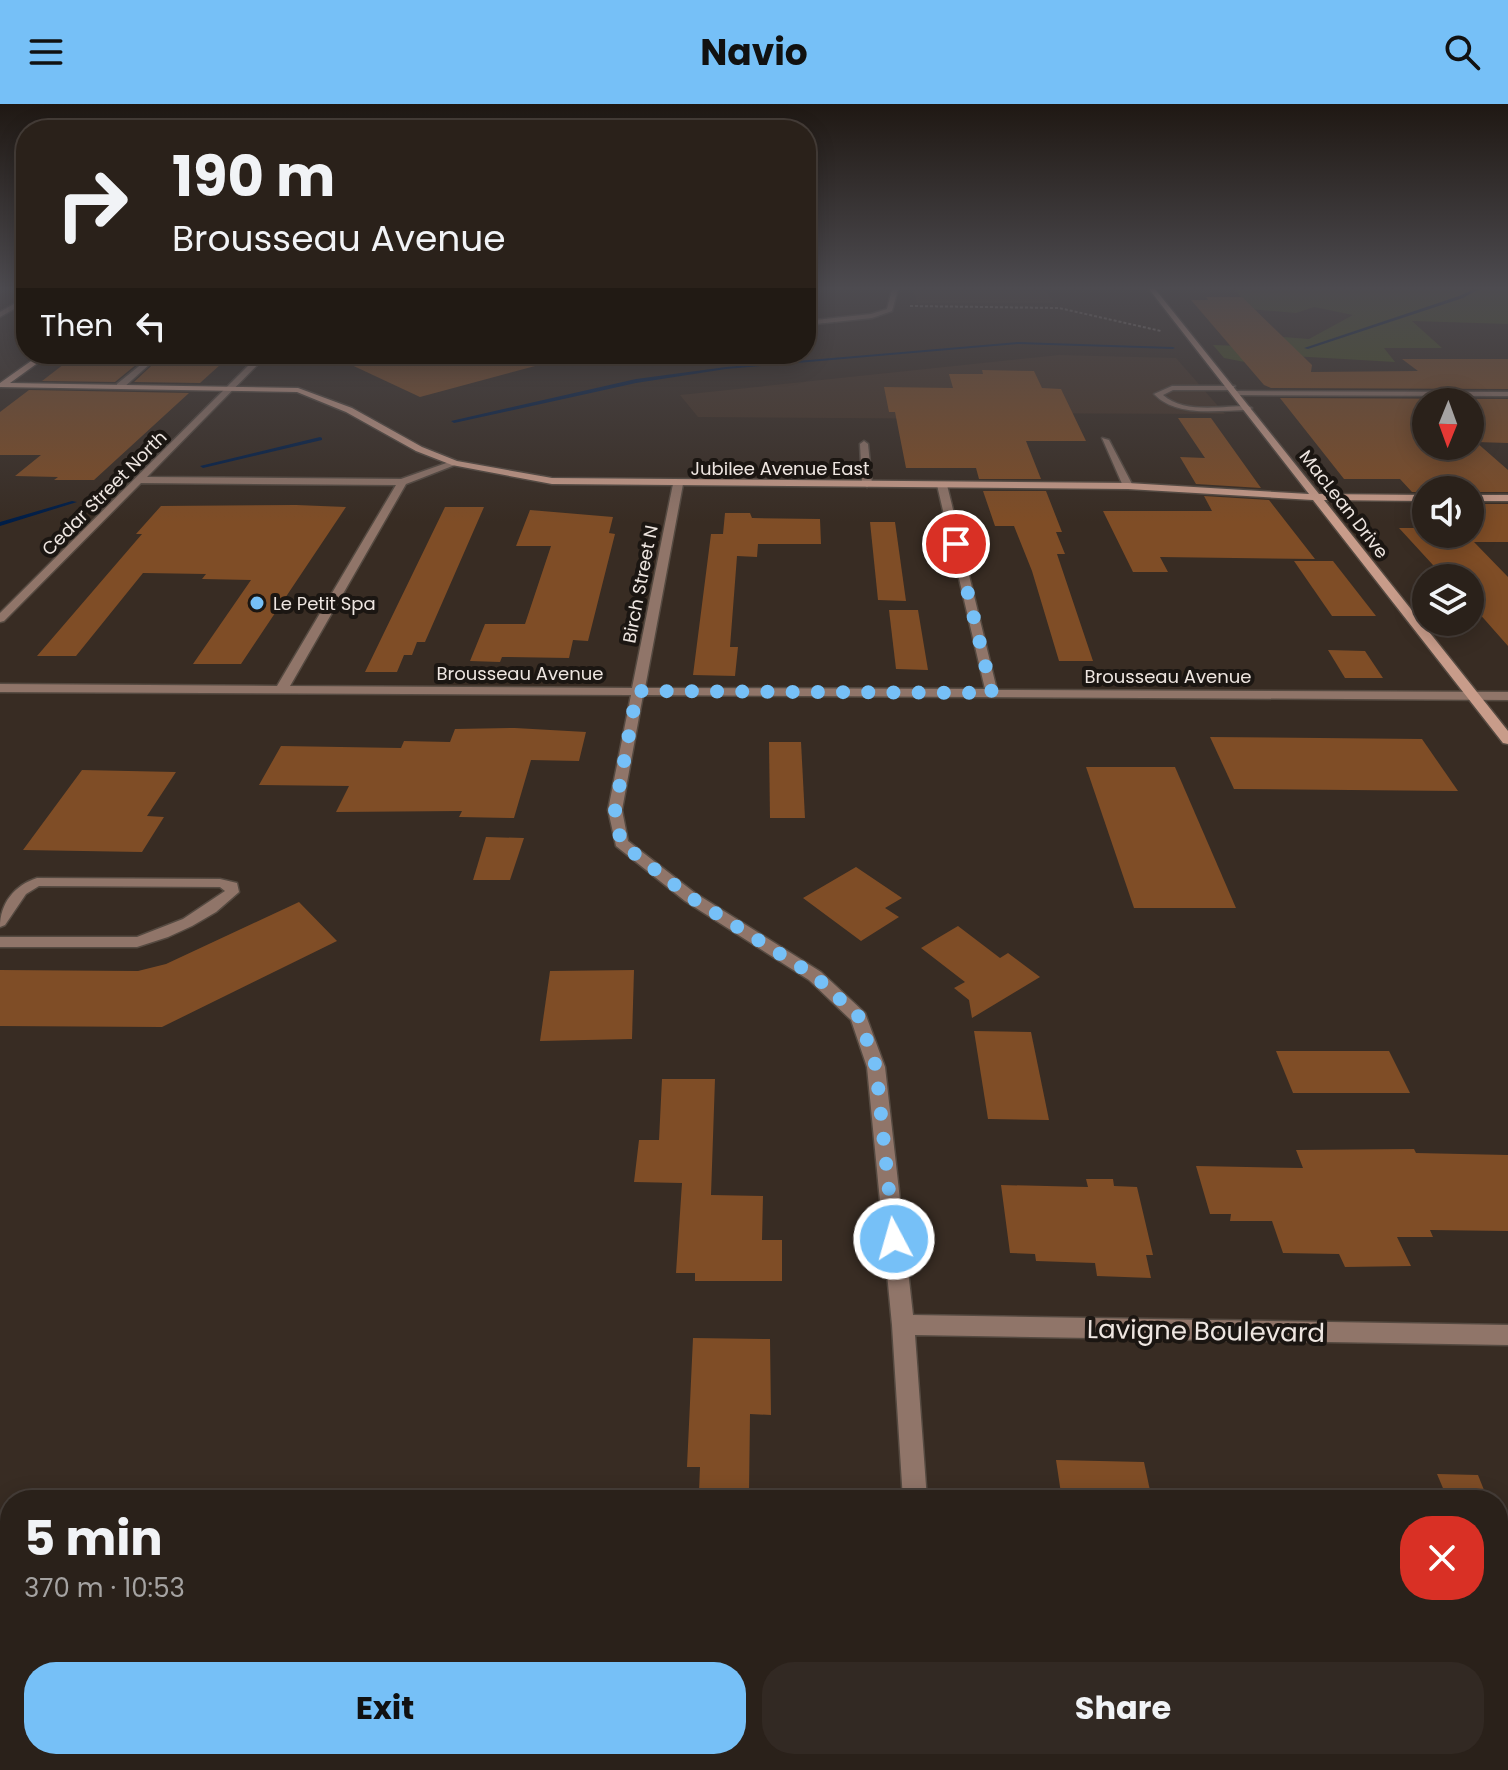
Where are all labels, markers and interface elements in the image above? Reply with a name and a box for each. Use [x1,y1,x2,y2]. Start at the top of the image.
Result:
text: Navio [700,27,808,78]
icon: menu [24,30,68,74]
icon: search [1440,30,1484,74]
text: 190 m [172,137,335,216]
icon: right [40,152,144,256]
text: Brousseau Avenue [172,213,506,264]
text: Then [40,304,113,347]
icon: left [129,304,173,348]
north arrow [1412,388,1484,460]
map controls [1412,388,1484,636]
street label: Cedar Street North [36,425,172,561]
street label: MacLean Drive [1294,445,1394,563]
street label: Jubilee Avenue East [691,456,869,481]
button: sound [1412,476,1484,548]
pin [922,510,990,578]
icon: arrive [934,522,978,566]
street label: Birch Street N [616,523,664,645]
button: layers [1412,564,1484,636]
place label: Le Petit Spa [273,591,376,616]
marker: Le Petit Spa [248,594,266,612]
street label: Brousseau Avenue [437,661,603,686]
street label: Brousseau Avenue [1085,664,1251,689]
position arrow [852,1197,936,1281]
street label: Lavigne Boulevard [1087,1311,1325,1351]
text: 5 min [24,1505,163,1572]
button: close [1400,1516,1484,1600]
text: 370 m · 10:53 [24,1570,185,1606]
button: Exit [24,1662,746,1754]
button: Share [762,1662,1484,1754]

